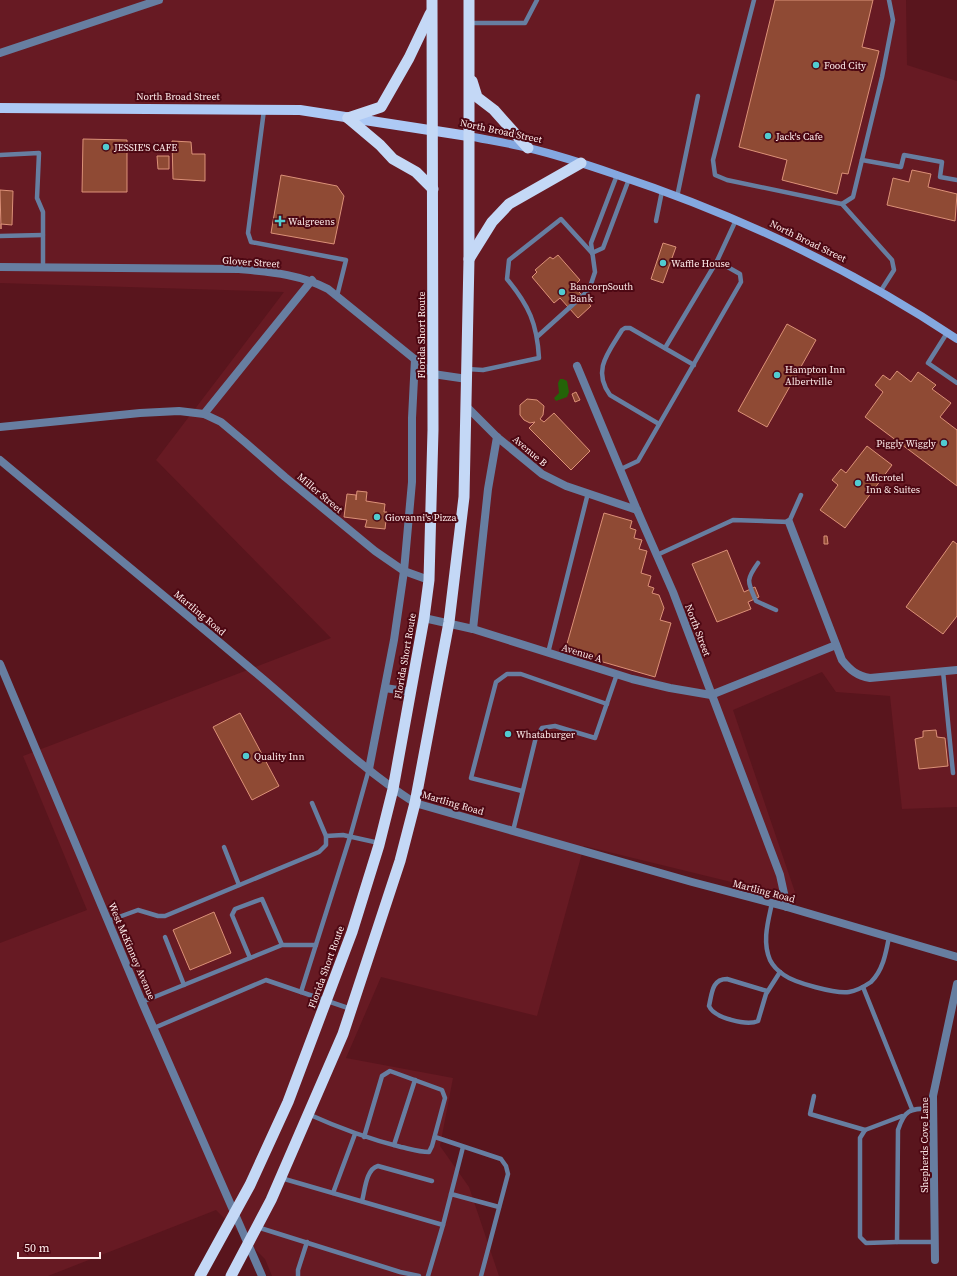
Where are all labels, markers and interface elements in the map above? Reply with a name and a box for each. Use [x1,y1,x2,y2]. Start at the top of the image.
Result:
place label: Food City [824,59,867,72]
marker: Food City [811,60,821,70]
street label: North Broad Street [136,90,221,103]
street label: North Broad Street [459,116,544,146]
place label: Jack's Cafe [775,130,823,143]
marker: Jack's Cafe [763,131,773,141]
place label: JESSIE'S CAFE [113,141,177,154]
marker: JESSIE'S CAFE [101,142,111,152]
place label: Walgreens [288,215,335,228]
marker: Walgreens [275,216,285,226]
street label: North Broad Street [768,217,849,265]
street label: Glover Street [222,254,281,271]
place label: Waffle House [671,257,730,270]
marker: Waffle House [658,258,668,268]
place label: BancorpSouth Bank [570,280,633,305]
marker: BancorpSouth Bank [557,287,567,297]
street label: Florida Short Route [415,292,428,378]
place label: Hampton Inn Albertville [785,363,845,388]
marker: Hampton Inn Albertville [772,370,782,380]
street label: Avenue B [510,433,550,469]
place label: Piggly Wiggly [876,437,937,450]
marker: Piggly Wiggly [939,438,949,448]
street label: Miller Street [295,470,346,516]
place label: Microtel Inn & Suites [866,471,920,496]
marker: Microtel Inn & Suites [853,478,863,488]
place label: Giovanni's Pizza [385,511,458,524]
marker: Giovanni's Pizza [372,512,382,522]
street label: Martling Road [171,588,229,639]
street label: North Street [682,602,714,659]
street label: Florida Short Route [391,612,419,700]
street label: Avenue A [560,641,604,665]
place label: Whataburger [516,728,576,741]
marker: Whataburger [503,729,513,739]
place label: Quality Inn [254,750,304,763]
marker: Quality Inn [241,751,251,761]
street label: Martling Road [421,788,486,818]
street label: Martling Road [732,876,797,906]
street label: West McKinney Avenue [106,900,158,1002]
street label: Florida Short Route [305,924,347,1010]
street label: Shepherds Cove Lane [918,1097,931,1193]
scale bar [18,1234,100,1260]
text: 50 m [24,1240,50,1256]

